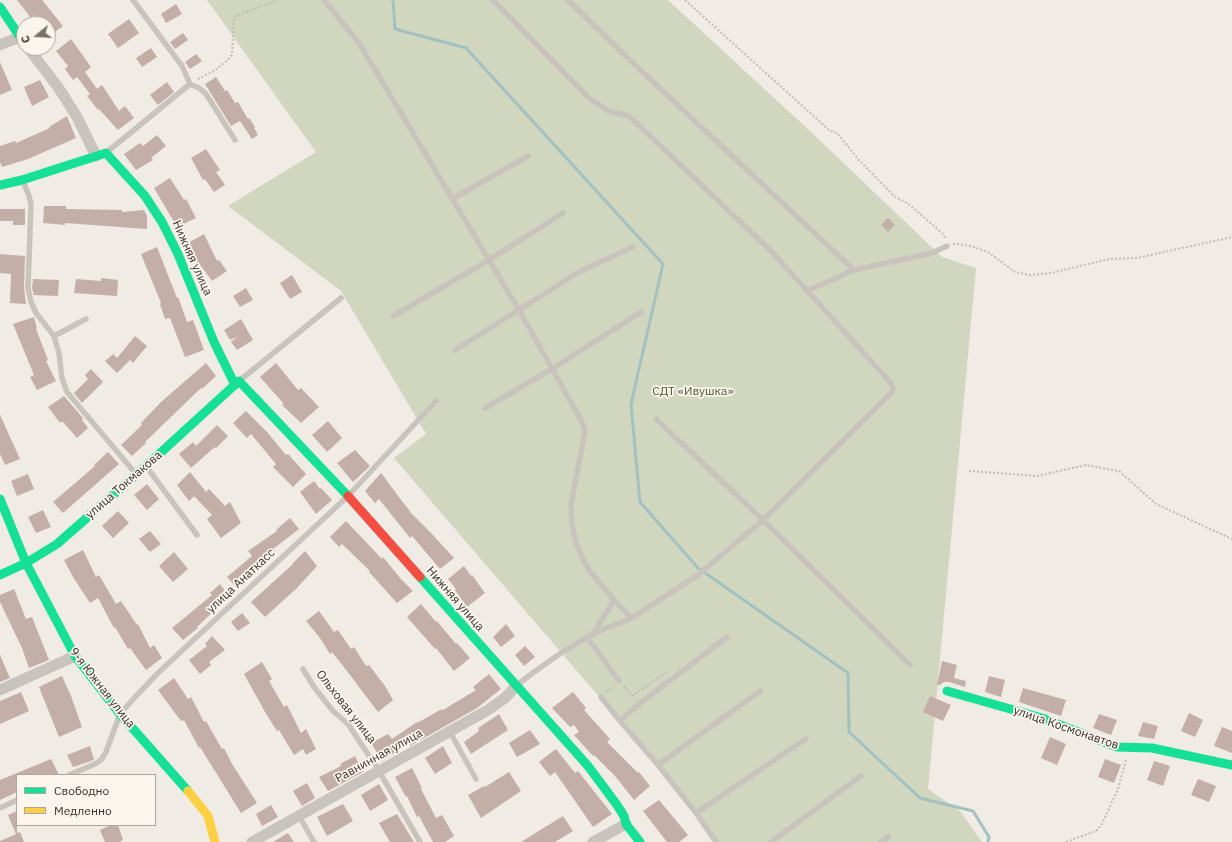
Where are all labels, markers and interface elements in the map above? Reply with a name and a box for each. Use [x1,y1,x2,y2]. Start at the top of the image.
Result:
north arrow [16,16,56,56]
text: С [18,34,33,45]
street label: Нижняя улица [169,218,215,298]
park label: СДТ «Ивушка» [652,385,734,399]
street label: улица Токмакова [83,448,165,522]
street label: улица Анаткасс [204,546,278,616]
street label: Нижняя улица [423,564,487,634]
street label: 9-я Южная улица [66,645,138,731]
street label: Ольховая улица [313,667,379,747]
street label: улица Космонавтов [1011,703,1121,753]
street label: Равнинная улица [333,726,425,786]
legend [16,774,156,826]
text: Свободно [54,783,109,798]
text: Медленно [54,803,112,818]

